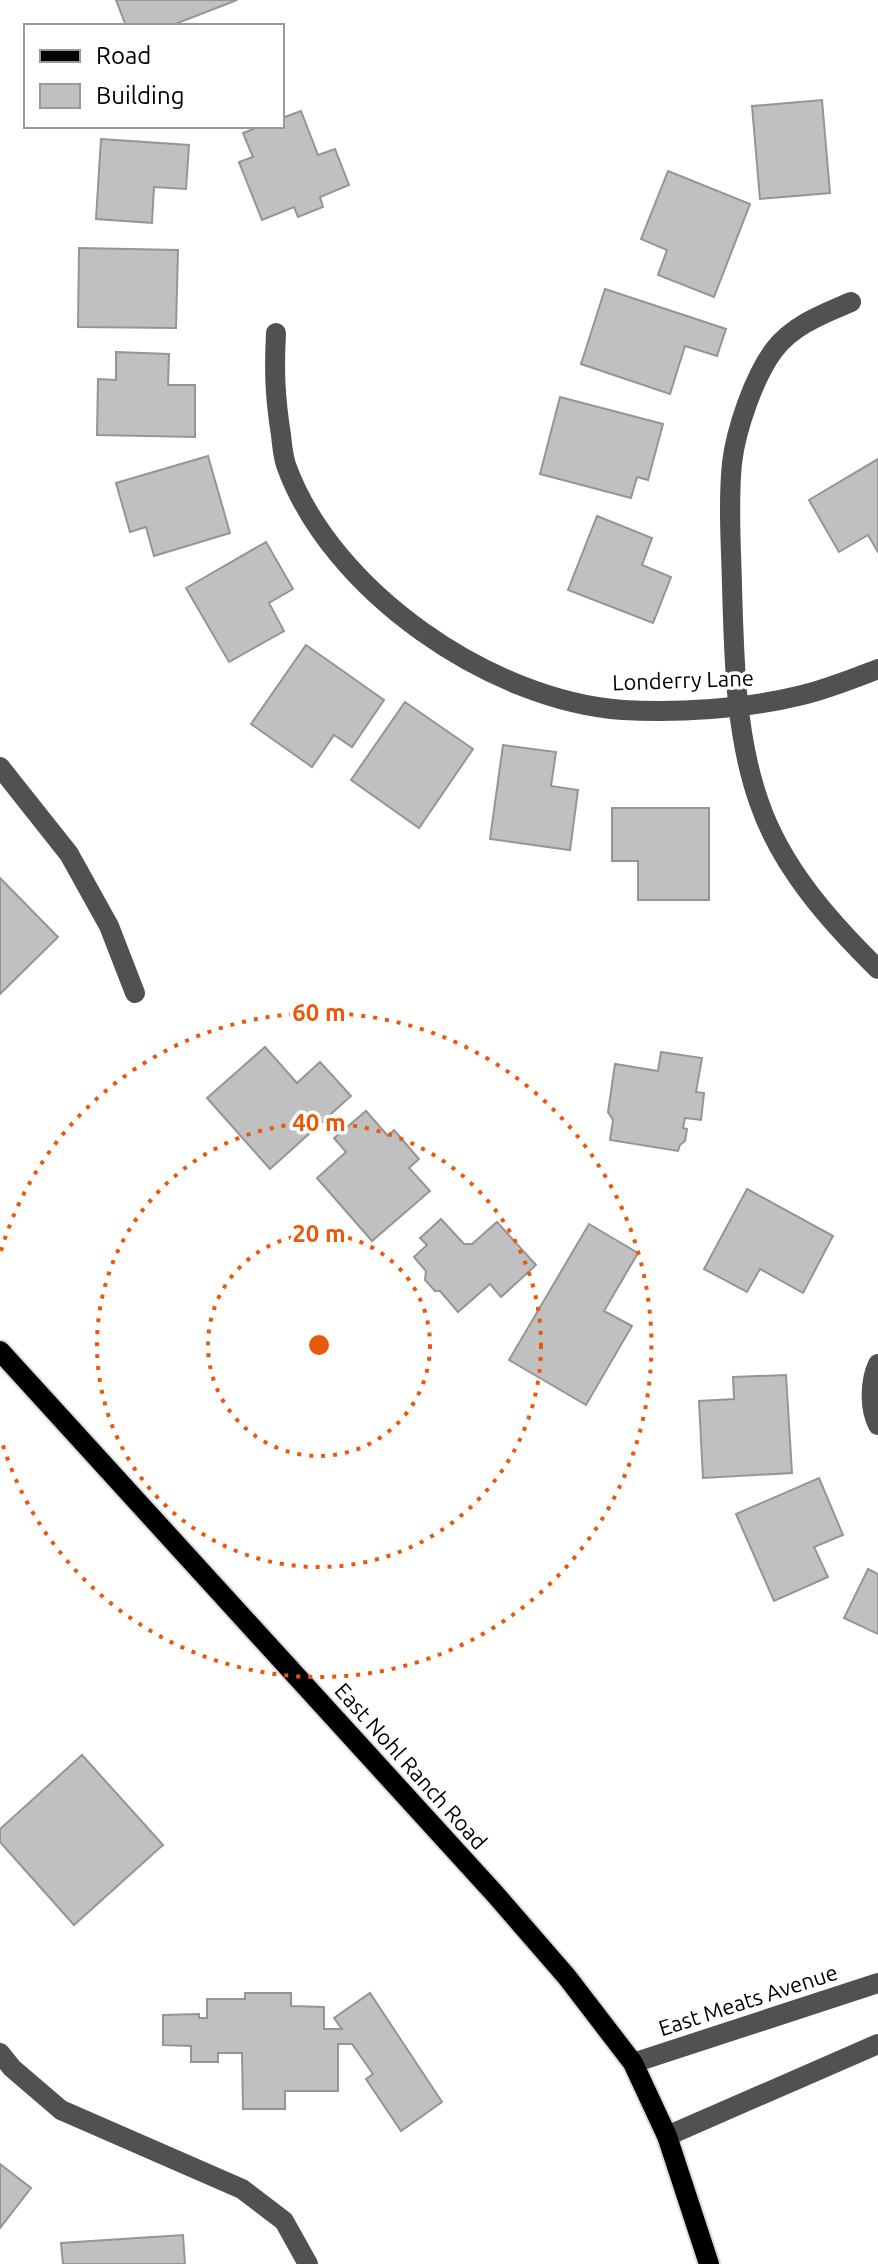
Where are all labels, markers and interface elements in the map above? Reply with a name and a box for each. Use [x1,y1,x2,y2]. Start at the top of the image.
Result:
legend [24,24,284,128]
text: Road [96,42,151,69]
text: Building [96,82,184,109]
street label: Londerry Lane [612,665,754,694]
text: 60 m [292,999,346,1026]
text: 40 m [292,1109,346,1136]
text: 20 m [292,1220,346,1247]
centre of rings [305,1331,333,1359]
street label: East Nohl Ranch Road [330,1677,493,1854]
street label: East Meats Avenue [655,1959,841,2040]

